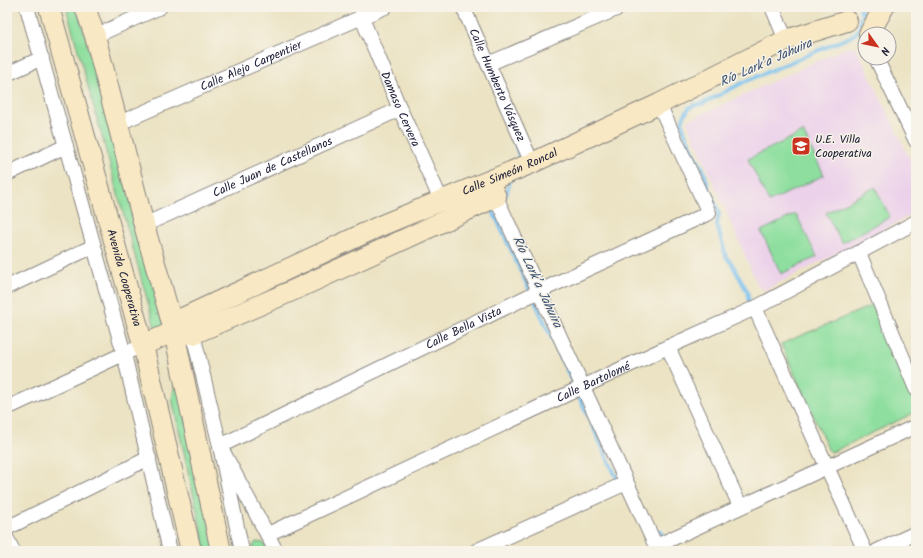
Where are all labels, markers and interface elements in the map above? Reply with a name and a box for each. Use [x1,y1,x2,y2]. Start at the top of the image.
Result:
street label: Calle Humberto Vásquez [464,25,531,145]
north arrow [857,26,897,66]
water label: Río Lark’a Jahuira [716,33,816,93]
street label: Calle Alejo Carpentier [197,35,306,96]
text: N [875,43,894,59]
street label: Damaso Cervera [376,68,425,150]
place label: U.E. Villa Cooperativa [815,130,872,163]
street label: Calle Juan de Castellanos [209,131,336,202]
school or university icon: U.E. Villa Cooperativa [790,135,812,157]
street label: Calle Simeón Roncal [459,143,561,201]
street label: Avenida Cooperativa [102,227,147,329]
water label: Río Lark’a Jahuira [506,233,568,332]
street label: Calle Bella Vista [422,301,505,354]
street label: Calle Bartolomé [553,356,634,407]

